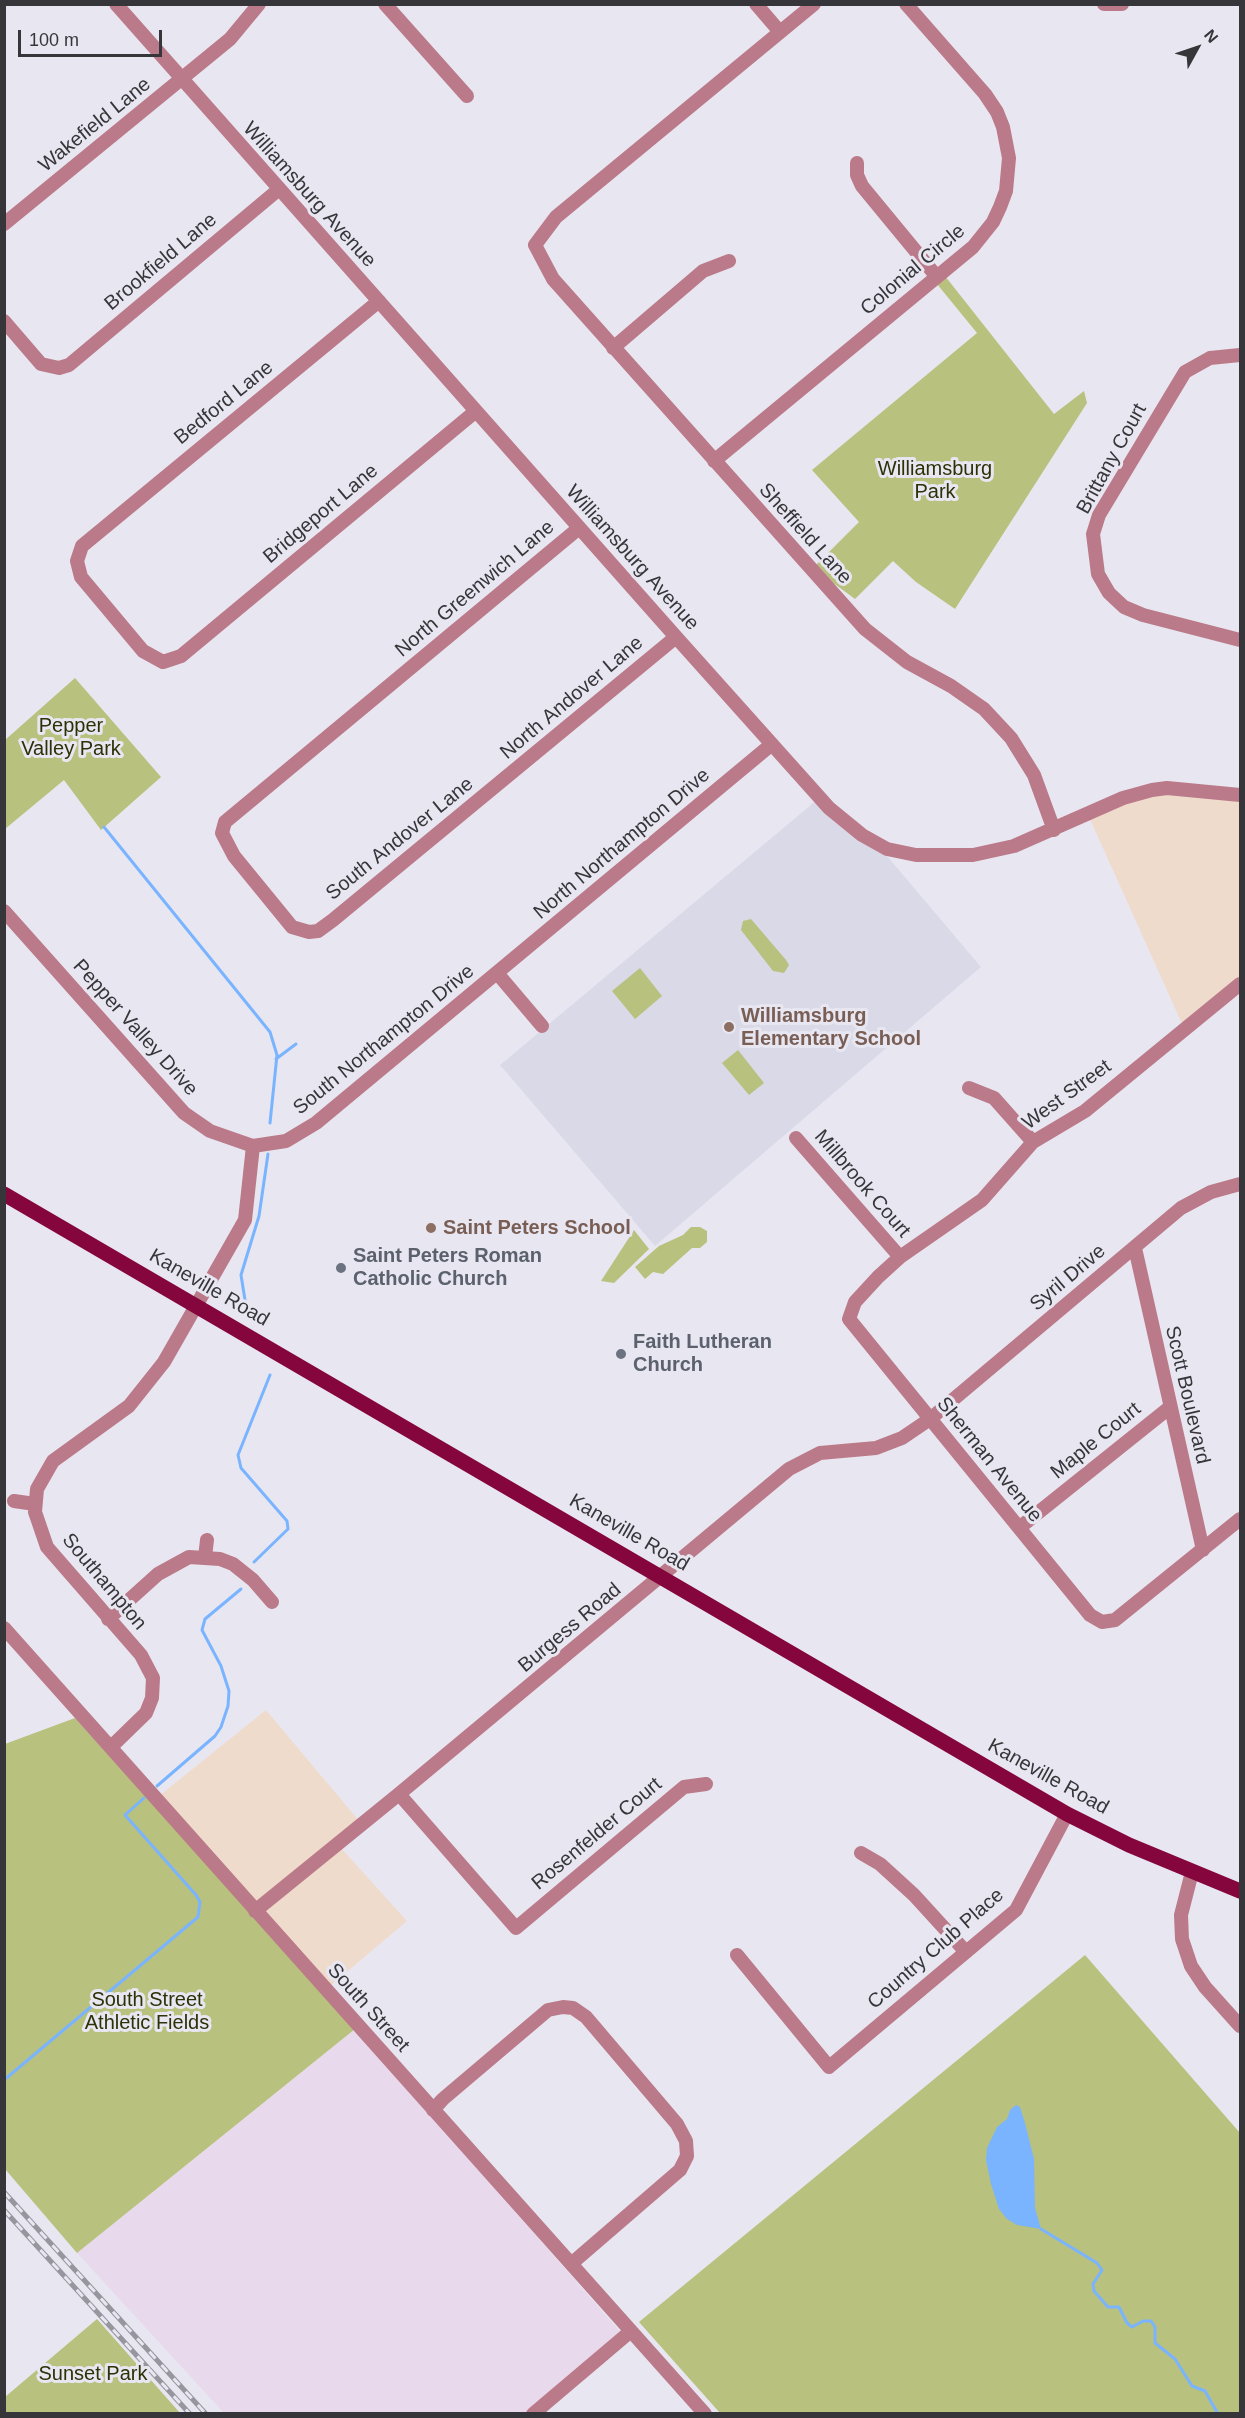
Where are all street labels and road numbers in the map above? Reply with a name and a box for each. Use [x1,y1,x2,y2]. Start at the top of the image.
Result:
street label: Wakefield Lane [34,73,156,177]
street label: Williamsburg Avenue [237,117,381,273]
street label: Brookfield Lane [100,208,222,316]
street label: Colonial Circle [856,219,970,321]
street label: Bedford Lane [170,356,278,450]
street label: Brittany Court [1072,400,1152,518]
street label: Bridgeport Lane [259,459,383,569]
street label: Sheffield Lane [753,479,857,589]
street label: Williamsburg Avenue [560,480,704,636]
street label: North Greenwich Lane [391,515,559,663]
street label: North Andover Lane [496,631,648,765]
street label: North Northampton Drive [529,763,715,925]
street label: South Andover Lane [322,772,478,906]
street label: Pepper Valley Drive [67,955,203,1101]
street label: South Northampton Drive [289,960,479,1120]
street label: West Street [1018,1055,1116,1135]
street label: Millbrook Court [809,1125,915,1243]
street label: Syril Drive [1025,1240,1111,1316]
street label: Kaneville Road [145,1244,273,1332]
street label: Scott Boulevard [1159,1324,1215,1466]
street label: Sherman Avenue [931,1393,1047,1527]
street label: Maple Court [1046,1397,1146,1485]
street label: Kaneville Road [565,1489,693,1577]
street label: Southampton [57,1529,151,1635]
street label: Burgess Road [514,1578,626,1678]
street label: Kaneville Road [983,1734,1113,1820]
street label: Rosenfelder Court [527,1773,667,1895]
street label: Country Club Place [863,1883,1009,2015]
street label: South Street [322,1959,414,2057]

